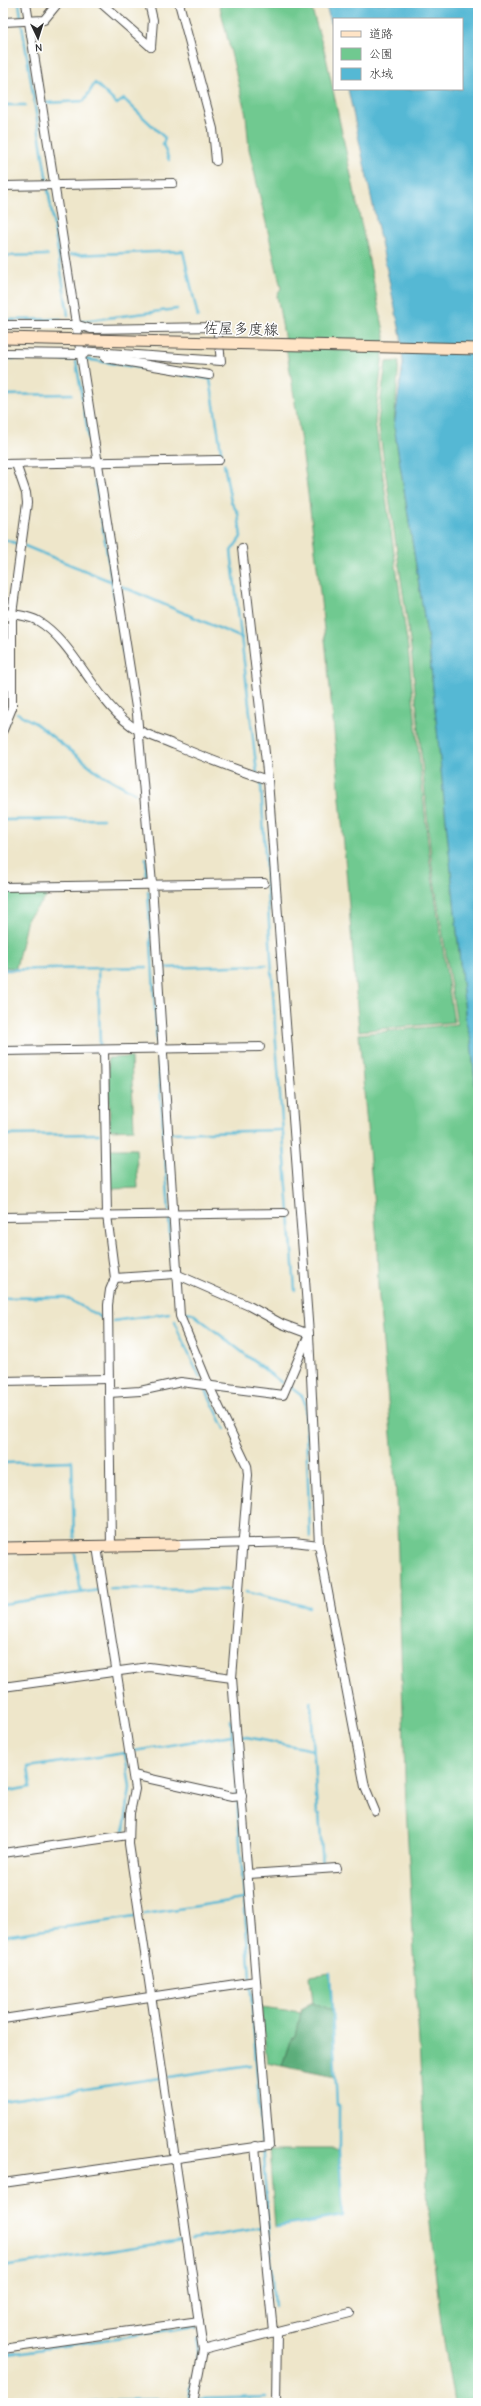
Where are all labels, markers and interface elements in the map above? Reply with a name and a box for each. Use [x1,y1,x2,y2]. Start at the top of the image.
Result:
north arrow [18,18,58,58]
legend [333,18,463,90]
text: 道路 [369,27,393,41]
text: N [35,41,43,54]
text: 公園 [369,47,393,61]
text: 水域 [369,67,393,81]
street label: 佐屋多度線 [203,319,279,339]

